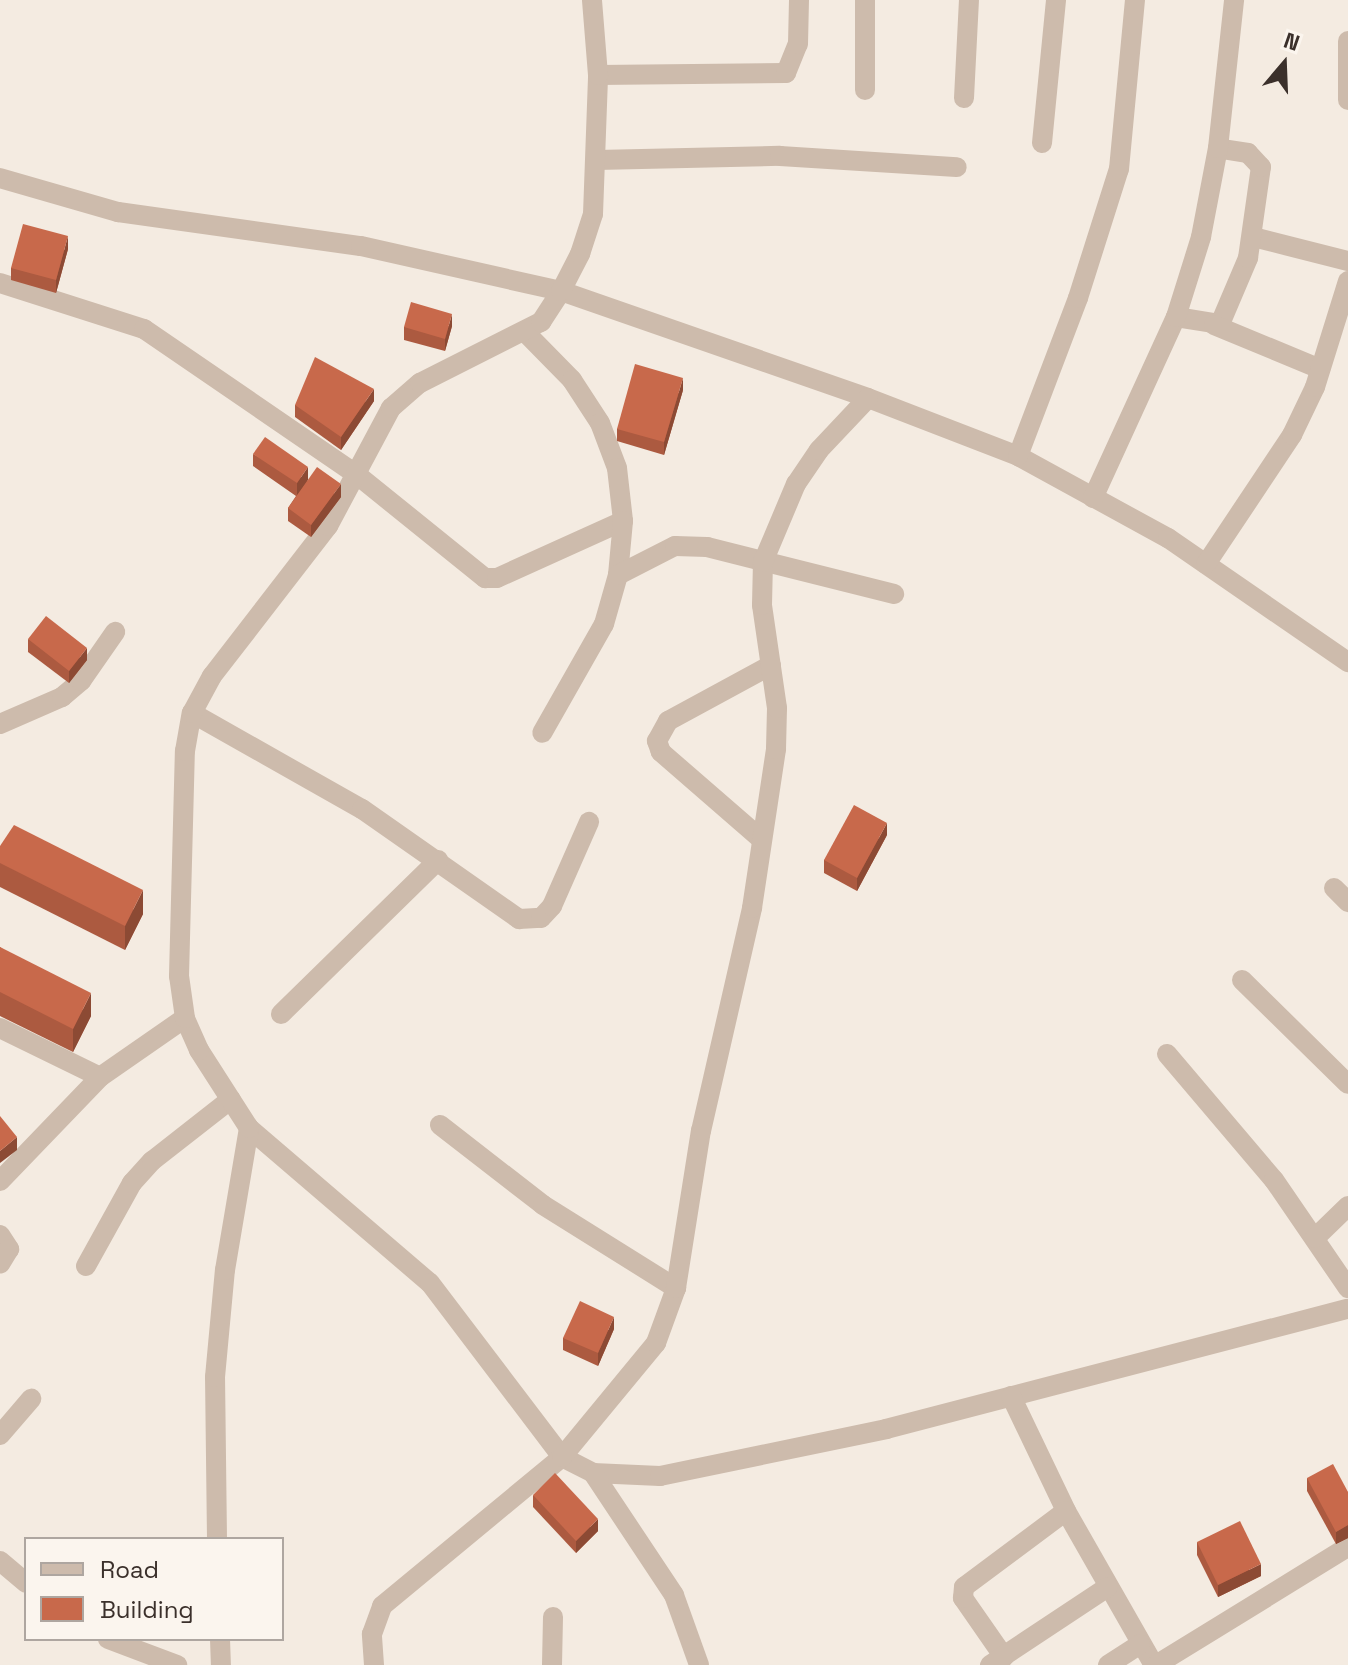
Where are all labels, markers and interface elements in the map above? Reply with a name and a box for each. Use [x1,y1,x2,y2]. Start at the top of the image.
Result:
north arrow [1244,24,1324,104]
text: N [1280,26,1303,57]
legend [24,1537,284,1641]
text: Road [100,1554,159,1585]
text: Building [100,1594,194,1625]

